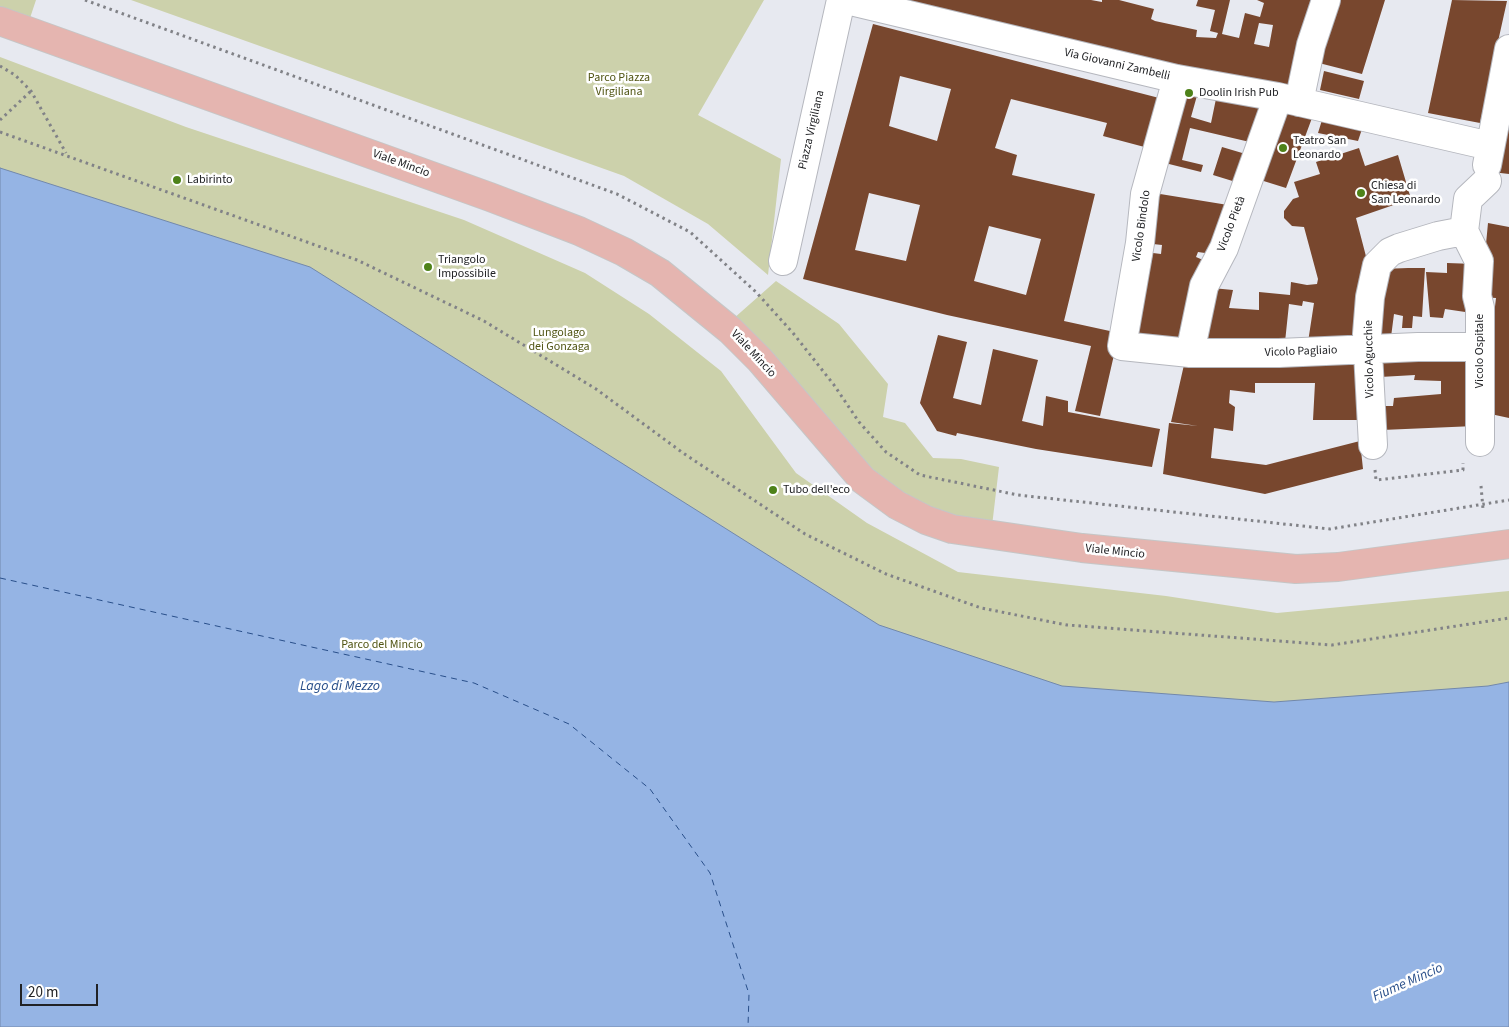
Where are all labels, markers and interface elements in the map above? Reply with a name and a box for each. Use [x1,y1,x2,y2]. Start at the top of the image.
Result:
street label: Via Giovanni Zambelli [1063,46,1171,84]
park label: Parco Piazza Virgiliana [588,71,650,99]
place label: Doolin Irish Pub [1199,86,1279,100]
marker: Doolin Irish Pub [1183,87,1195,99]
street label: Piazza Virgiliana [796,89,828,171]
place label: Teatro San Leonardo [1293,134,1346,162]
marker: Teatro San Leonardo [1277,142,1289,154]
street label: Viale Mincio [370,147,432,181]
place label: Labirinto [187,173,233,187]
marker: Labirinto [171,174,183,186]
place label: Chiesa di San Leonardo [1371,179,1440,207]
marker: Chiesa di San Leonardo [1355,187,1367,199]
street label: Vicolo Bindolo [1130,189,1154,263]
street label: Vicolo Pietà [1215,194,1249,254]
place label: Triangolo Impossibile [438,253,496,281]
marker: Triangolo Impossibile [422,261,434,273]
street label: Vicolo Ospitale [1473,314,1487,388]
street label: Vicolo Agucchie [1362,320,1378,398]
park label: Lungolago dei Gonzaga [528,326,590,354]
street label: Viale Mincio [727,327,779,381]
street label: Vicolo Pagliaio [1264,344,1338,360]
place label: Tubo dell'eco [783,483,850,497]
marker: Tubo dell'eco [767,484,779,496]
street label: Viale Mincio [1085,542,1145,562]
park label: Parco del Mincio [341,638,423,652]
water label: Lago di Mezzo [300,679,380,695]
water label: Fiume Mincio [1370,960,1446,1006]
scale bar [22,974,100,1006]
text: 20 m [28,982,58,1003]

